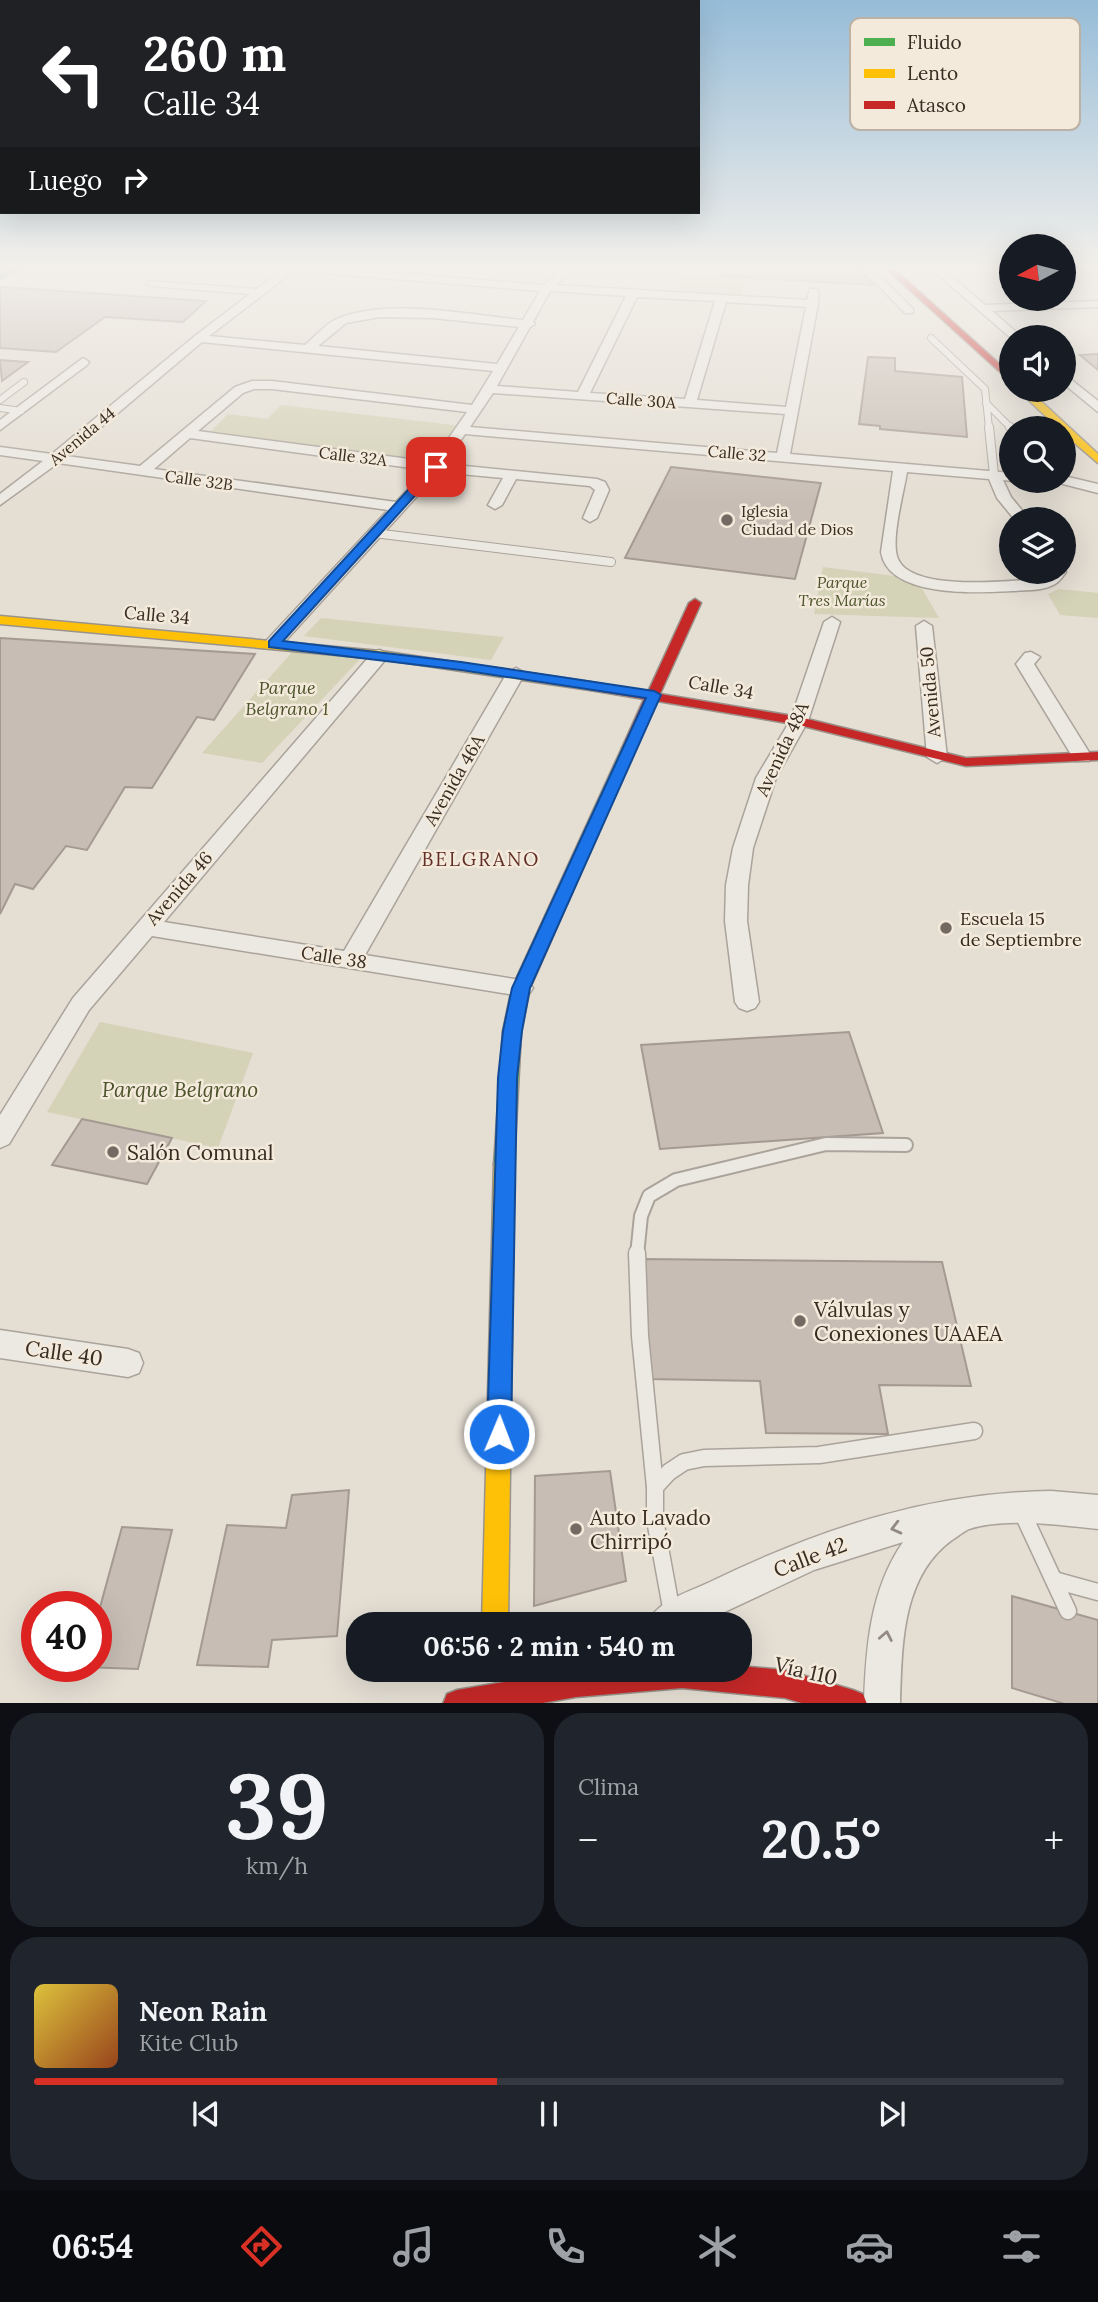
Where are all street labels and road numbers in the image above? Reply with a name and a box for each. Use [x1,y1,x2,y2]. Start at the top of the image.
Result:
street label: Calle 30A [605,388,678,412]
street label: Avenida 44 [44,402,119,470]
street label: Calle 32 [707,440,767,466]
street label: Calle 32A [318,442,389,470]
street label: Calle 32B [164,465,234,495]
street label: Calle 34 [123,601,191,629]
street label: Avenida 50 [915,645,946,740]
street label: Calle 34 [687,670,756,704]
street label: Avenida 48A [750,697,814,801]
street label: Avenida 46A [418,730,490,831]
street label: Avenida 46 [140,846,217,930]
street label: Calle 38 [299,940,369,974]
street label: Calle 40 [23,1334,105,1372]
street label: Calle 42 [769,1531,851,1583]
street label: Vía 110 [771,1650,840,1691]

